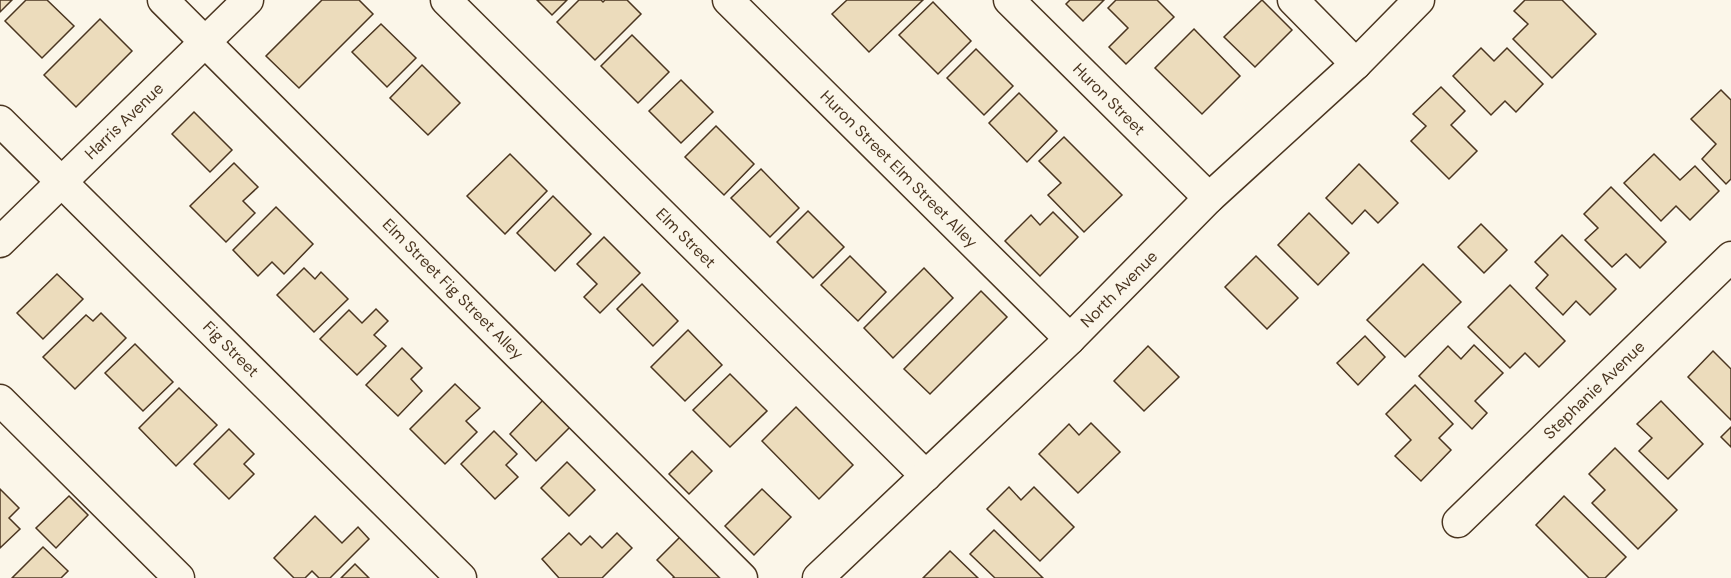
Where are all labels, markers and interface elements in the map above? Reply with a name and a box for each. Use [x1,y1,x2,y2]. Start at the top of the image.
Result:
street label: Huron Street [1068,58,1150,140]
street label: Harris Avenue [80,78,168,164]
street label: Huron Street Elm Street Alley [816,86,982,252]
street label: Elm Street [652,204,720,272]
street label: Elm Street Fig Street Alley [378,214,528,364]
street label: North Avenue [1076,246,1162,332]
street label: Fig Street [198,316,264,382]
street label: Stephanie Avenue [1539,336,1649,444]

